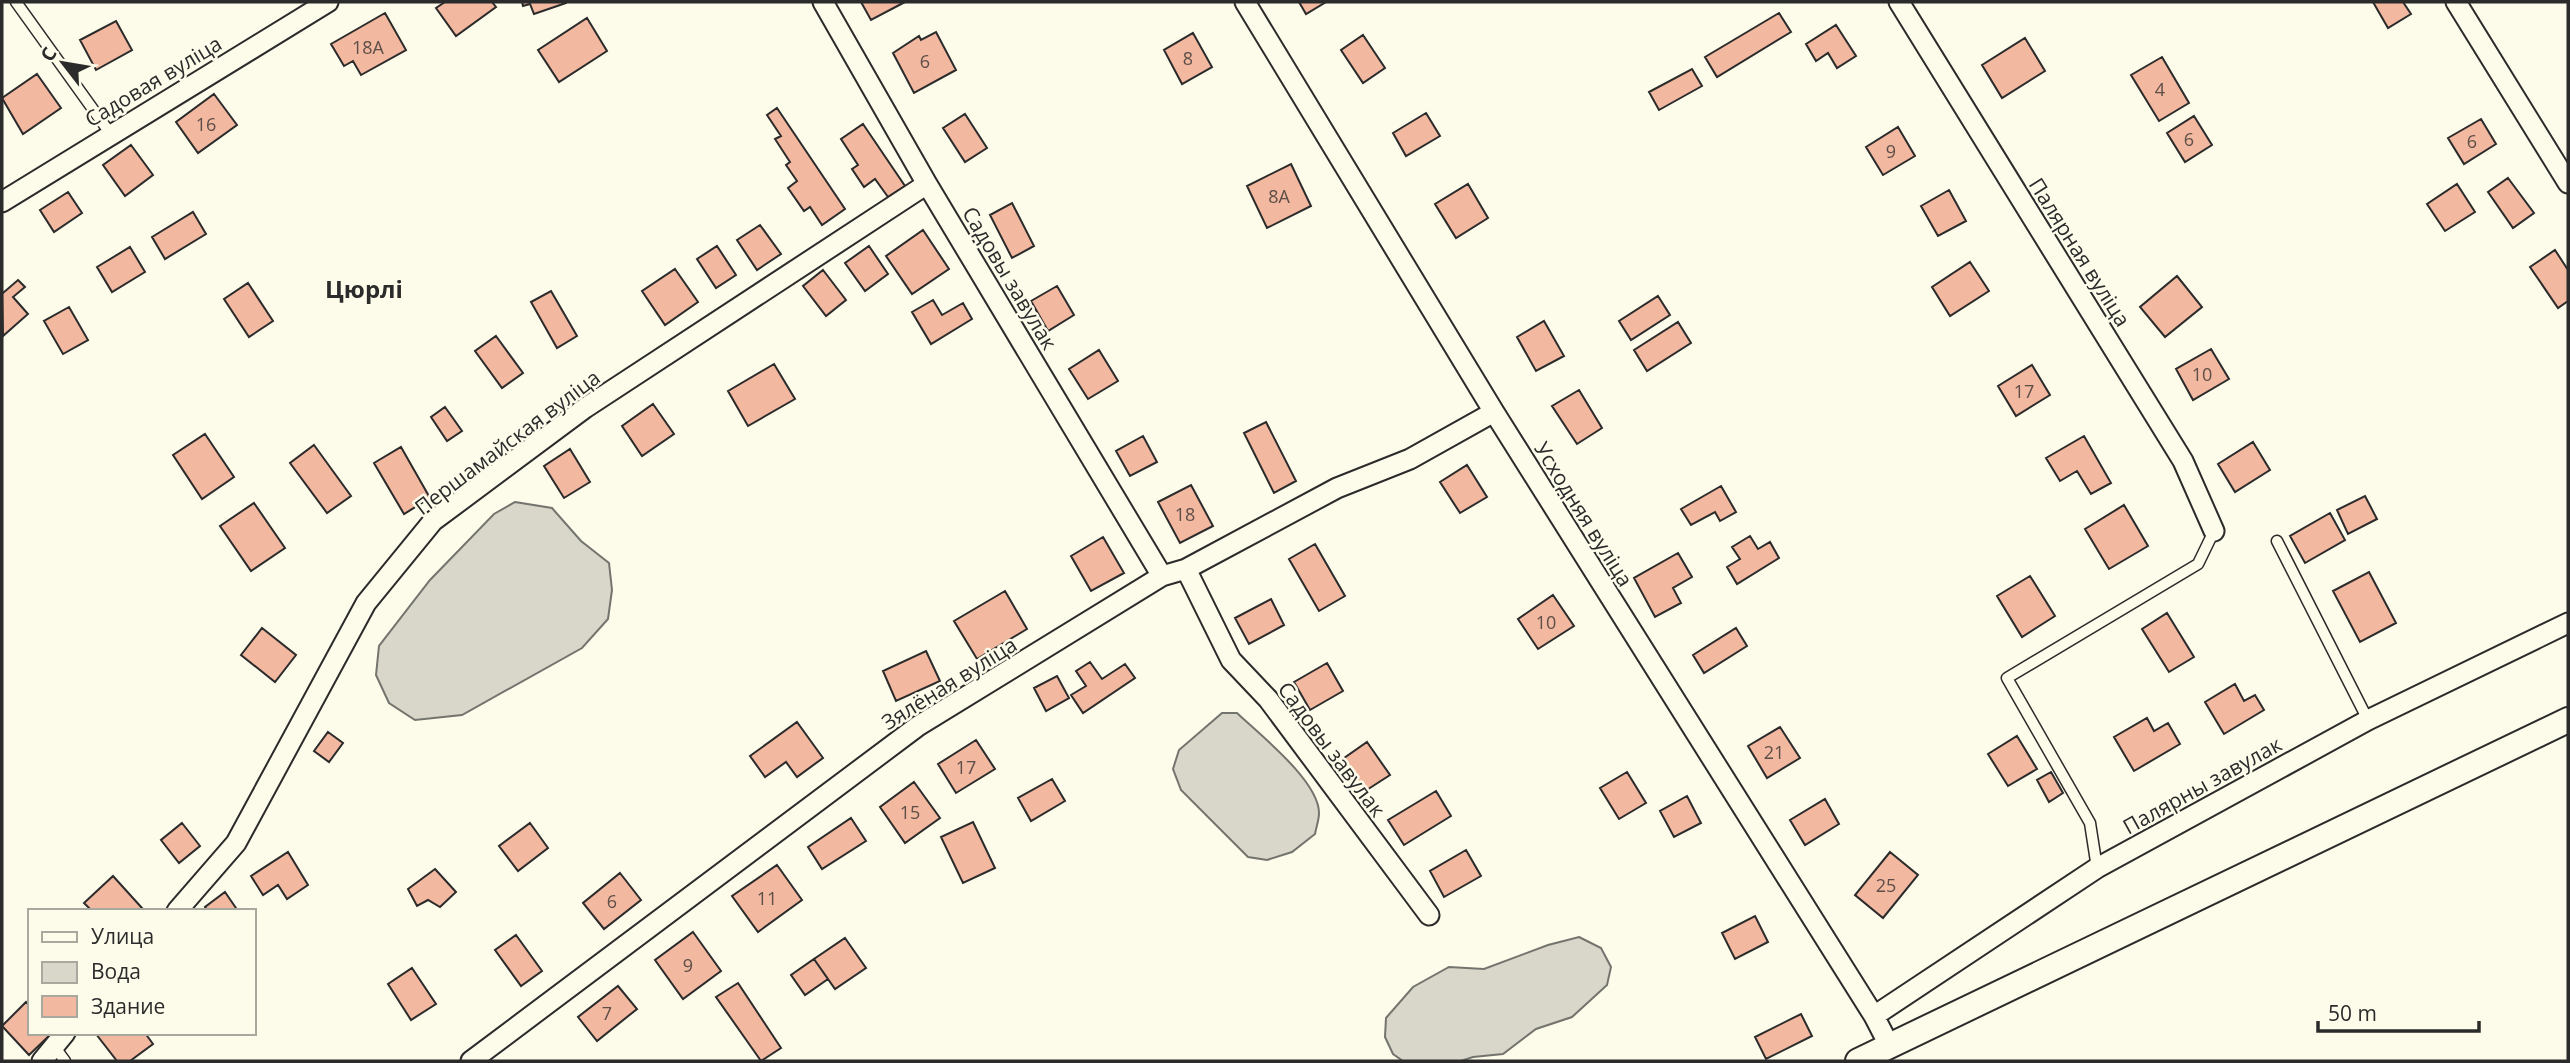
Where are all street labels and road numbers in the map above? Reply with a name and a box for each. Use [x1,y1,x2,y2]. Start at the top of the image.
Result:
street label: Садовая вуліца [79,29,227,133]
street label: Палярная вуліца [2023,172,2137,332]
street label: Садовы завулак [956,201,1064,355]
street label: Першамайская вуліца [409,363,605,521]
street label: Усходняя вуліца [1528,436,1640,592]
street label: Зялёная вуліца [876,630,1022,736]
street label: Садовы завулак [1272,676,1392,822]
street label: Палярны завулак [2118,730,2286,840]

